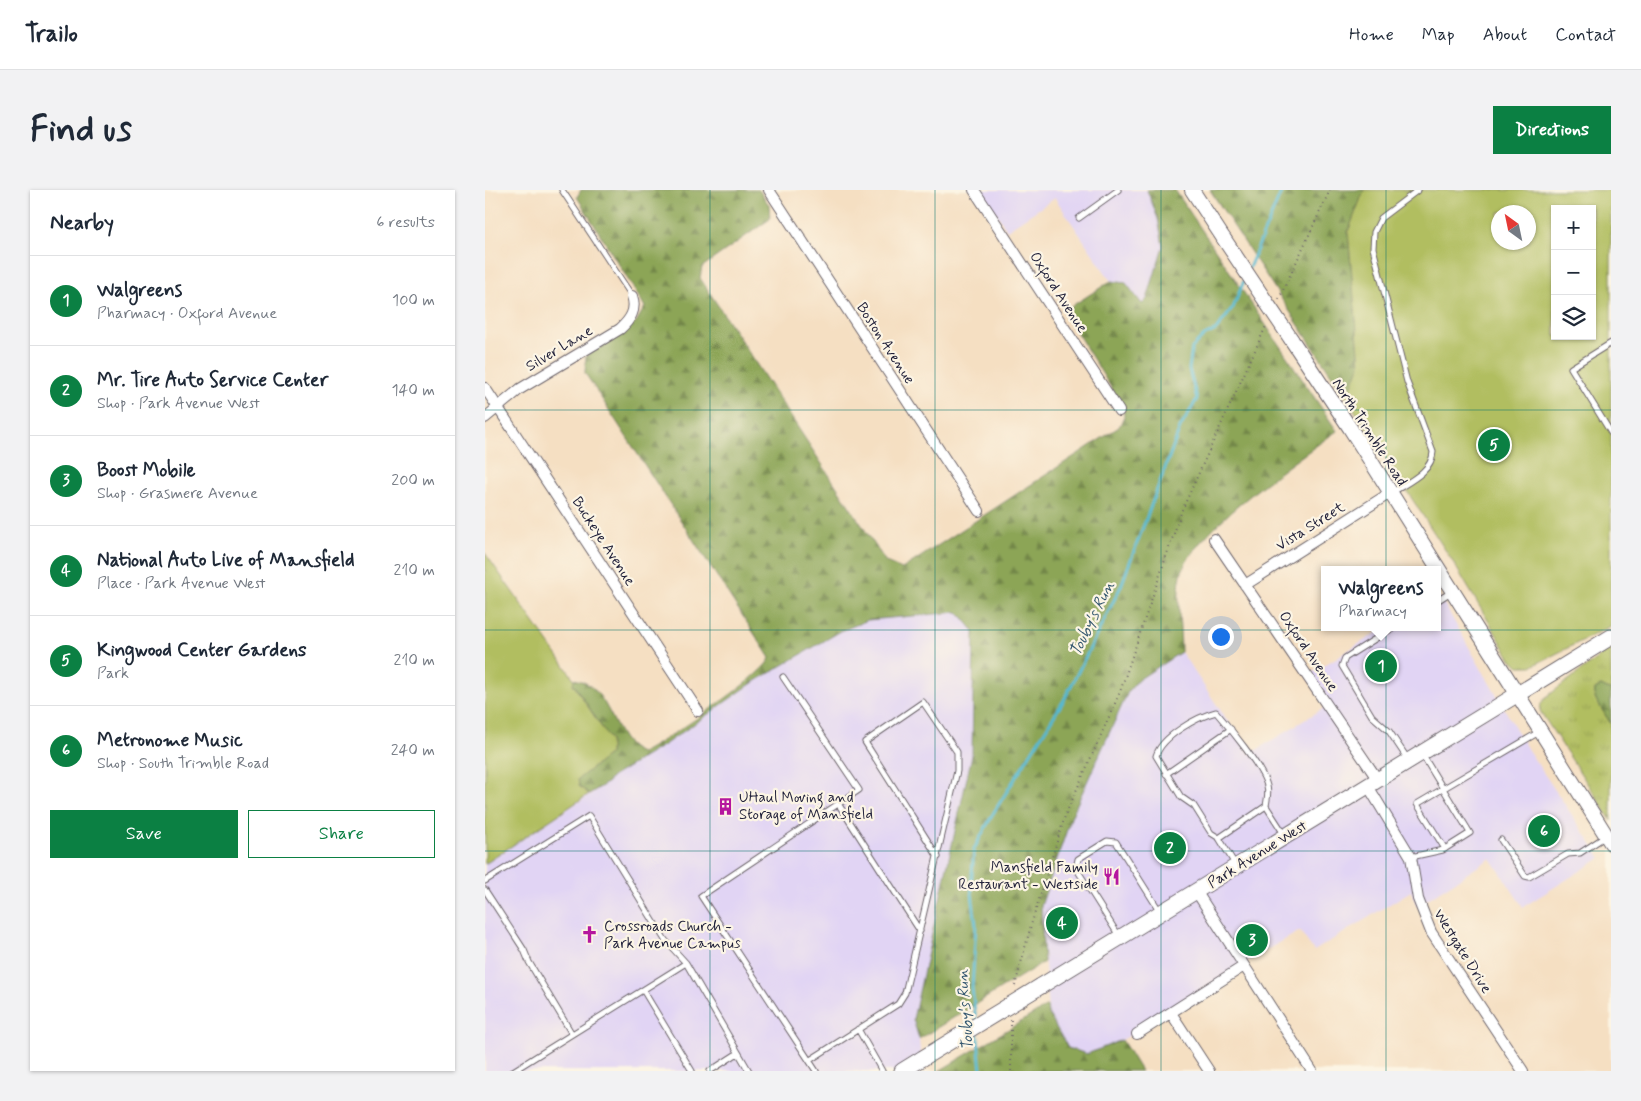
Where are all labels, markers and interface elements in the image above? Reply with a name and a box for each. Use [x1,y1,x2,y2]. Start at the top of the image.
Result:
text: Trailo [25,19,78,50]
text: Home [1349,23,1394,47]
text: Map [1422,23,1455,47]
text: About [1483,23,1527,47]
text: Contact [1555,23,1616,47]
button: Directions [1493,106,1611,154]
text: Find us [30,107,132,153]
north arrow [1491,205,1536,250]
map controls [1551,205,1596,340]
button: + [1551,205,1596,250]
text: Nearby [50,209,114,237]
text: 6 results [376,212,435,233]
street label: Oxford Avenue [1023,248,1092,338]
button: − [1551,250,1596,295]
text: Walgreens [97,278,182,303]
text: 1 [62,290,70,311]
text: 100 m [392,290,435,311]
button: layers [1551,295,1596,340]
street label: Boston Avenue [851,299,919,388]
text: Pharmacy · Oxford Avenue [97,303,277,324]
street label: Silver Lane [522,321,597,377]
text: Mr. Tire Auto Service Center [97,368,328,393]
street label: North Trimble Road [1327,375,1411,490]
text: 2 [62,380,70,401]
text: 140 m [391,380,435,401]
text: Shop · Park Avenue West [97,393,260,414]
pin: 5 [1478,426,1510,464]
text: Boost Mobile [97,458,195,483]
text: 3 [62,470,70,491]
text: 200 m [391,470,435,491]
text: Shop · Grasmere Avenue [97,483,258,504]
street label: Buckeye Avenue [567,493,639,590]
street label: Vista Street [1272,498,1349,556]
text: National Auto Live of Mansfield [97,548,355,573]
text: 4 [61,560,71,581]
text: 210 m [394,560,435,581]
popup [1321,566,1441,631]
text: Place · Park Avenue West [97,573,266,594]
text: Walgreens [1338,576,1424,601]
water label: Touby's Run [1065,577,1120,660]
text: Pharmacy [1338,601,1407,622]
street label: Oxford Avenue [1272,607,1342,697]
your location [1208,624,1234,650]
text: Kingwood Center Gardens [97,638,307,663]
pin: 1 [1365,647,1397,685]
text: 5 [61,650,71,671]
text: 210 m [394,650,435,671]
text: Park [97,663,129,684]
text: Metronome Music [97,728,243,753]
text: 6 [62,740,70,761]
text: 240 m [391,740,435,761]
text: Shop · South Trimble Road [97,753,269,774]
place label: UHaul Moving and Storage of Mansfield [739,788,873,825]
building icon: UHaul Moving and Storage of Mansfield [715,796,735,816]
button: Save [50,810,238,858]
button: Share [248,810,435,858]
pin: 6 [1528,812,1560,850]
street label: Park Avenue West [1204,816,1312,893]
pin: 2 [1154,829,1186,867]
place label: Mansfield Family Restaurant - Westside [958,858,1098,895]
restaurant icon: Mansfield Family Restaurant - Westside [1102,866,1122,886]
pin: 4 [1046,904,1078,942]
street label: Westgate Drive [1428,906,1496,997]
place label: Crossroads Church - Park Avenue Campus [604,917,741,954]
pin: 3 [1236,921,1268,959]
church icon: Crossroads Church - Park Avenue Campus [580,925,600,945]
water label: Touby's Run [952,968,979,1051]

